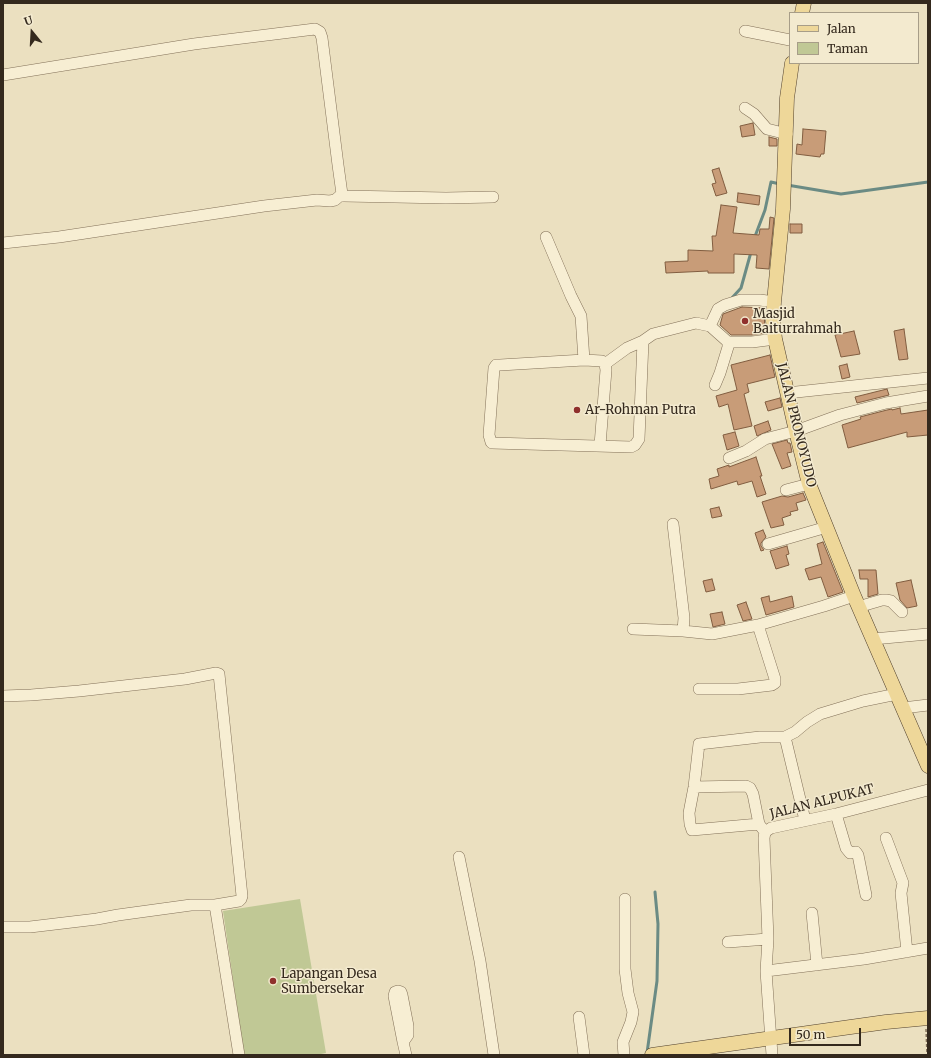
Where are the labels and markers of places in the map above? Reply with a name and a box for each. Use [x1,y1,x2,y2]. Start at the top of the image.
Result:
place label: Masjid Baiturrahmah [753,306,842,337]
marker: Masjid Baiturrahmah [740,316,750,326]
place label: Ar-Rohman Putra [585,402,696,418]
marker: Ar-Rohman Putra [572,405,582,415]
place label: Lapangan Desa Sumbersekar [281,966,377,997]
marker: Lapangan Desa Sumbersekar [268,976,278,986]

